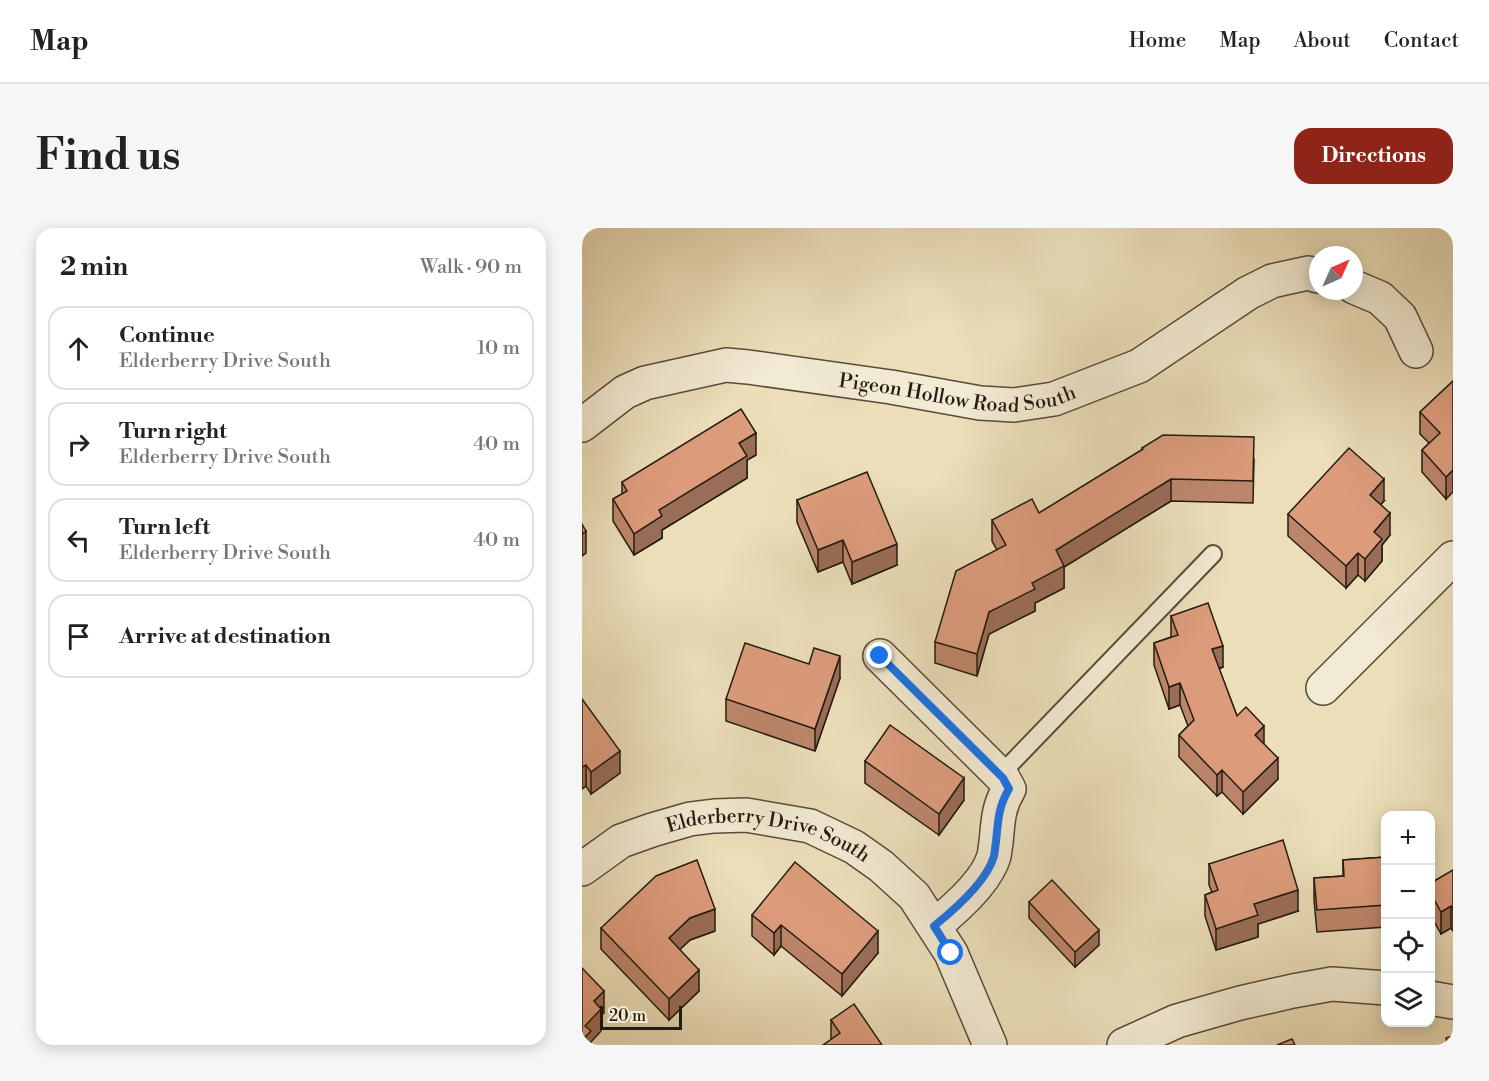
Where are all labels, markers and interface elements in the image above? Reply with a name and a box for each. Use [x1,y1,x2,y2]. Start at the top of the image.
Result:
text: Map [30,24,89,59]
text: Home [1129,28,1186,54]
text: Map [1219,28,1261,54]
text: About [1294,28,1351,54]
text: Contact [1384,28,1459,54]
button: Directions [1294,128,1453,184]
text: Find us [36,130,180,183]
north arrow [1309,246,1363,300]
text: 2 min [60,251,128,283]
text: Walk · 90 m [420,255,522,280]
text: Continue [119,322,215,349]
icon: ahead [62,332,95,365]
text: 10 m [477,336,520,361]
text: Elderberry Drive South [119,349,331,374]
street label: Pigeon Hollow Road South [837,369,1080,419]
text: Turn right [119,418,227,445]
icon: right [62,428,95,461]
text: 40 m [473,432,520,457]
text: Elderberry Drive South [119,445,331,470]
text: Turn left [119,514,210,541]
icon: left [62,524,95,557]
text: 40 m [473,528,520,553]
text: Elderberry Drive South [119,541,331,566]
icon: arrive [62,620,95,653]
text: Arrive at destination [119,623,331,650]
route end [866,642,892,668]
street label: Elderberry Drive South [663,804,875,869]
map controls [1381,811,1435,1027]
button: + [1381,811,1435,865]
button: − [1381,865,1435,919]
button: locate [1381,919,1435,973]
route start [937,939,963,965]
button: layers [1381,973,1435,1027]
scale bar [600,1003,682,1030]
text: 20 m [609,1006,646,1026]

